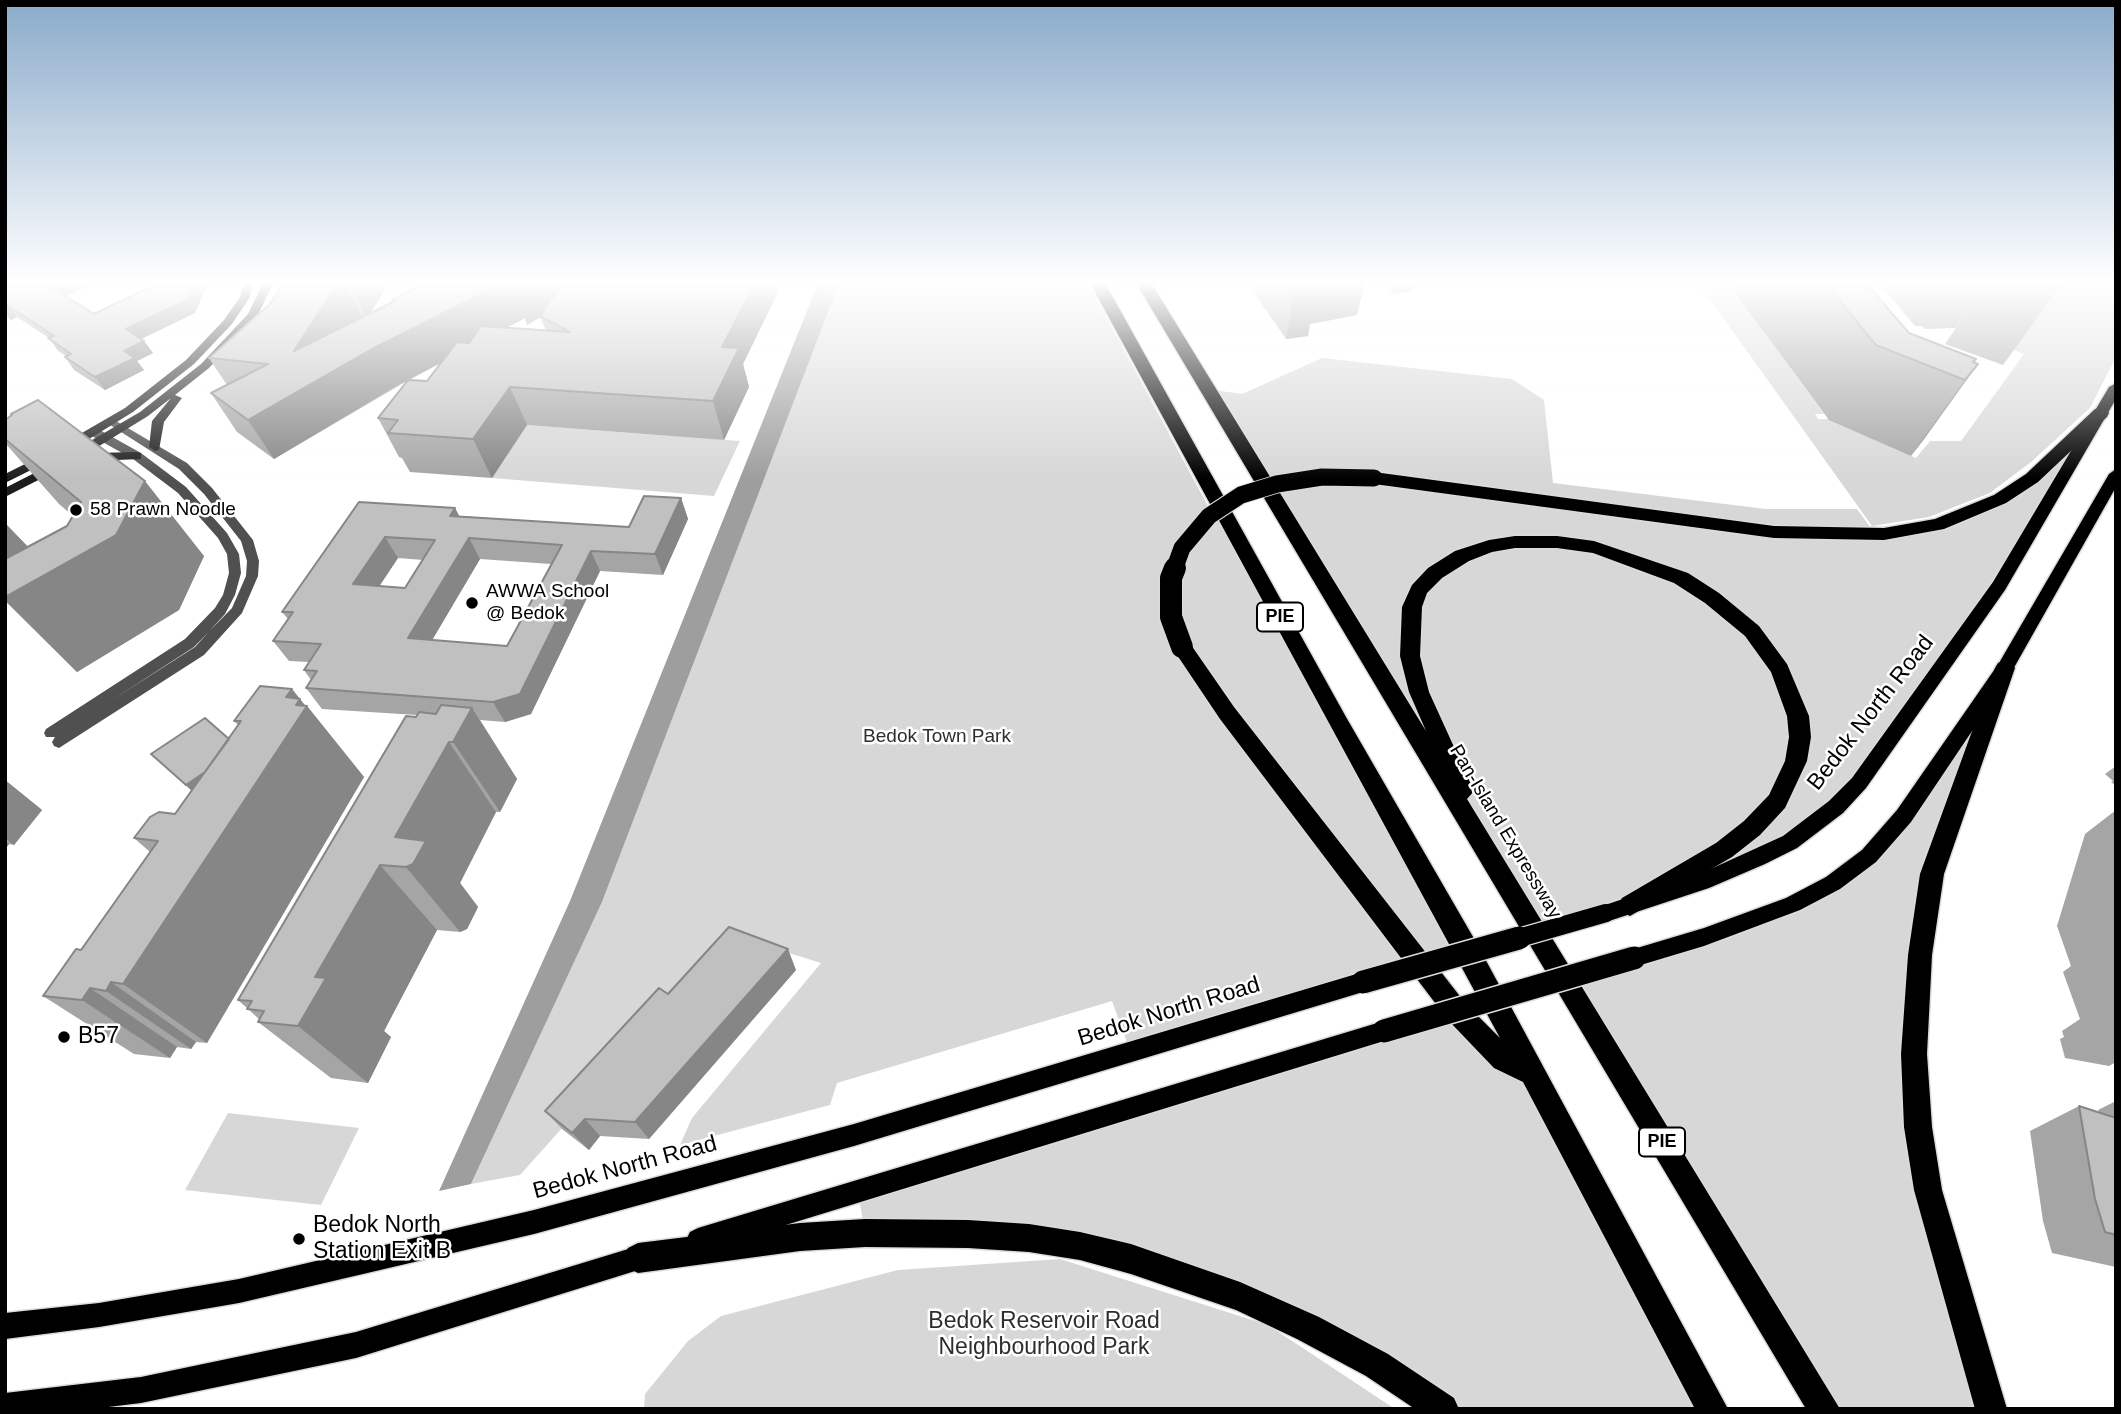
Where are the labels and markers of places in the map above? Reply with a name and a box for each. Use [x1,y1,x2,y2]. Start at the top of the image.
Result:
place label: 58 Prawn Noodle [90,499,236,521]
marker: 58 Prawn Noodle [68,502,84,518]
place label: AWWA School @ Bedok [486,581,609,625]
marker: AWWA School @ Bedok [464,595,480,611]
place label: B57 [78,1023,119,1051]
marker: B57 [56,1029,72,1045]
place label: Bedok North Station Exit B [313,1212,451,1266]
marker: Bedok North Station Exit B [291,1231,307,1247]

